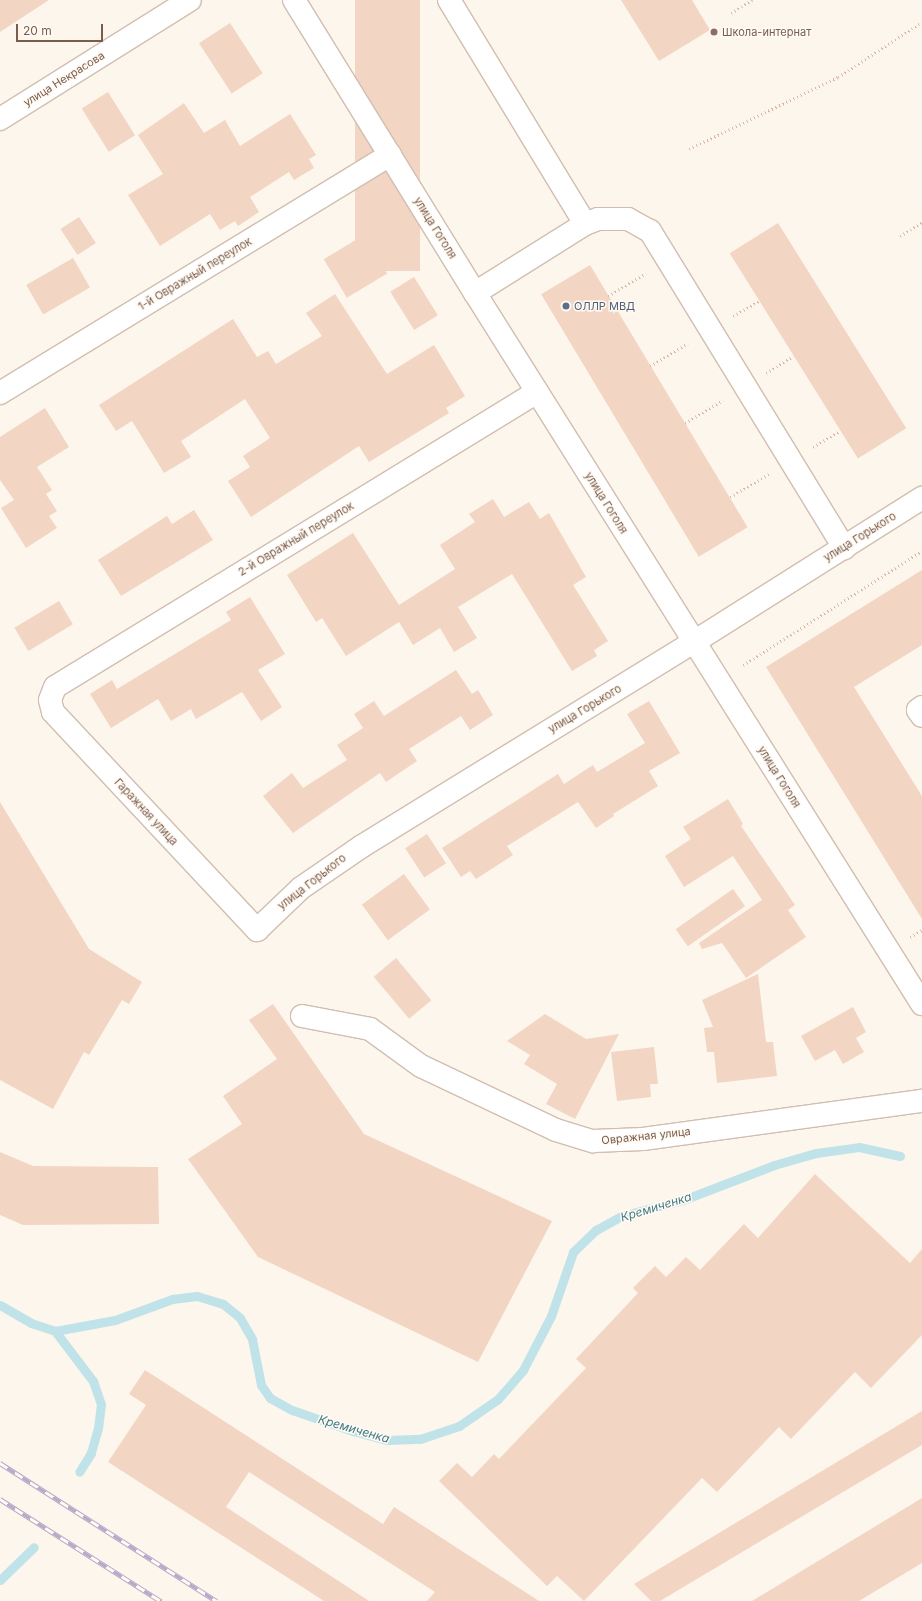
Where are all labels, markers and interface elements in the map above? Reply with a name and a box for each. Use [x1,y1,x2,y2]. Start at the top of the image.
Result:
scale bar [18,16,105,42]
text: 20 m [23,23,52,38]
place label: Школа-интернат [722,25,811,39]
marker: Школа-интернат [709,27,719,37]
street label: улица Некрасова [21,49,107,109]
street label: улица Гоголя [411,195,459,261]
street label: 1-й Овражный переулок [136,235,254,313]
place label: ОЛЛР МВД [574,299,635,313]
marker: ОЛЛР МВД [561,301,571,311]
street label: улица Гоголя [582,470,630,536]
street label: 2-й Овражный переулок [236,499,356,579]
street label: улица Горького [821,509,899,565]
street label: улица Горького [546,682,624,736]
street label: улица Гоголя [755,744,803,810]
street label: Гаражная улица [112,776,180,848]
street label: улица Горького [275,851,349,913]
street label: Овражная улица [601,1125,691,1147]
water label: Кремиченка [619,1189,693,1225]
water label: Кремиченка [317,1412,391,1446]

